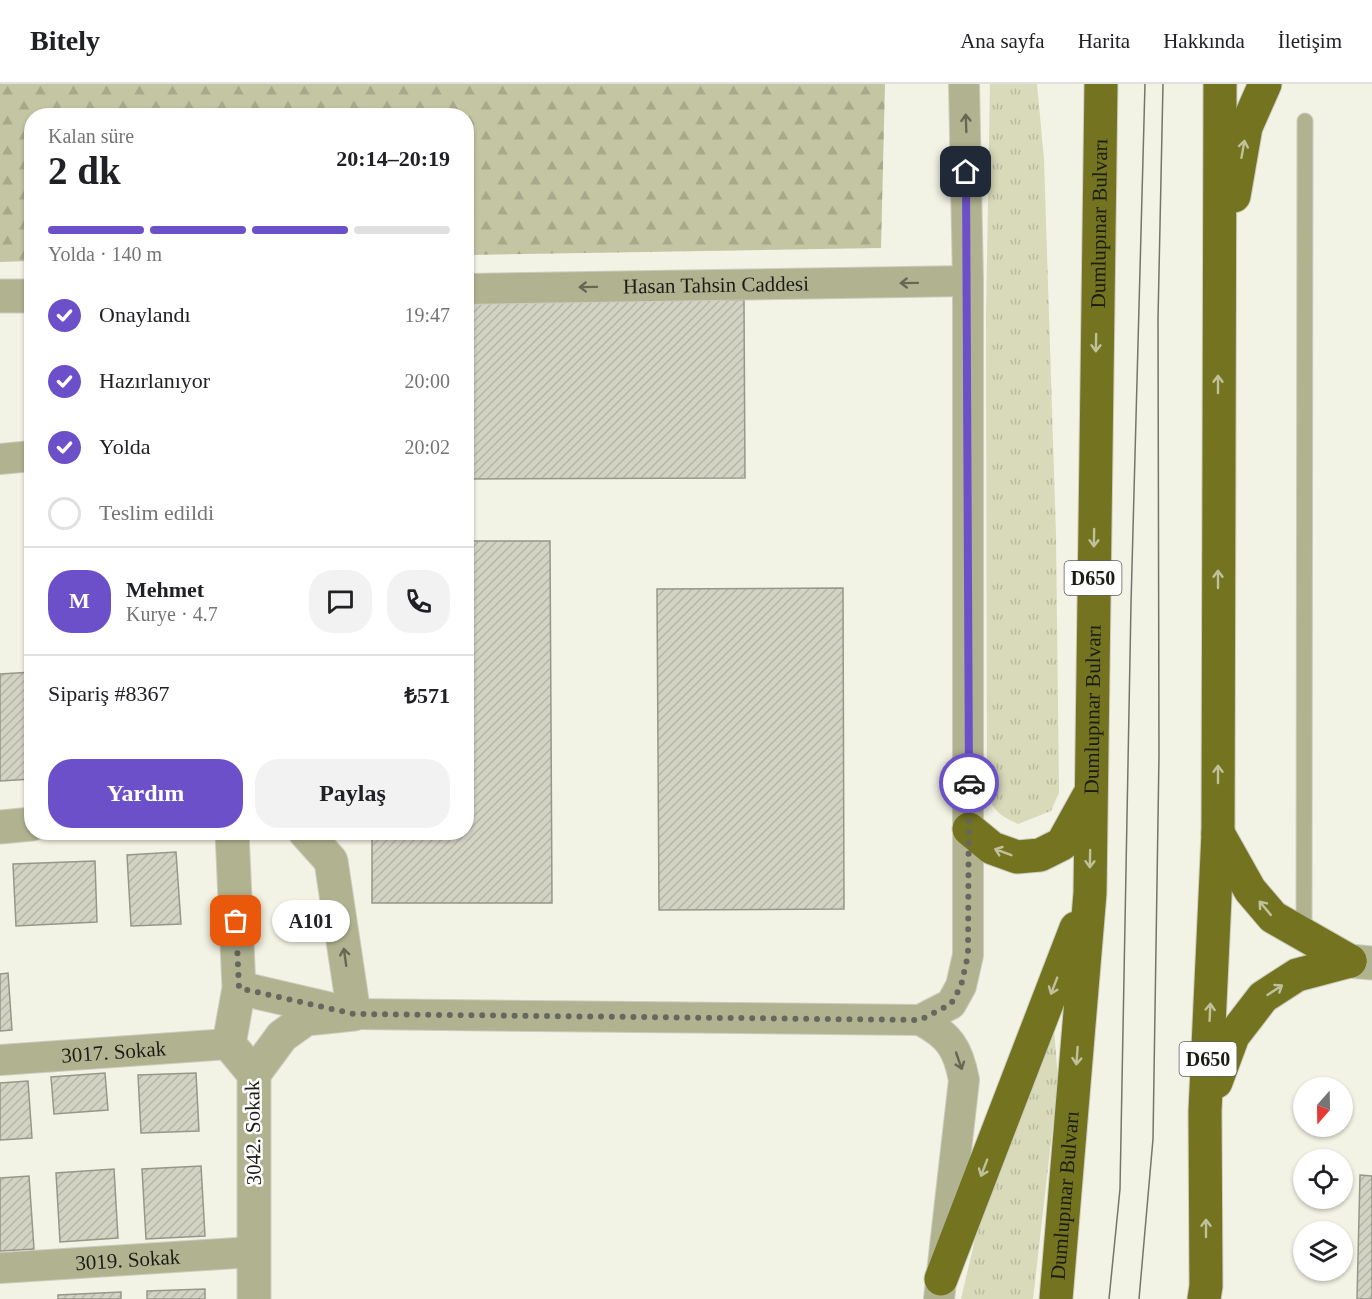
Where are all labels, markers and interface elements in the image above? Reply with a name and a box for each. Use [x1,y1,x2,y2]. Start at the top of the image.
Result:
text: Bitely [30,25,100,56]
text: Ana sayfa [960,29,1045,53]
text: Harita [1078,29,1130,53]
text: Hakkında [1163,29,1245,53]
text: İletişim [1278,29,1342,53]
one-way arrow [960,113,972,133]
text: Kalan süre [48,125,134,147]
street label: Dumlupınar Bulvarı [1086,138,1112,309]
one-way arrow [1237,140,1248,159]
text: 20:14–20:19 [336,146,450,171]
pin [940,146,991,197]
text: 2 dk [48,149,121,192]
icon: home [949,155,982,188]
text: Yolda · 140 m [48,243,162,265]
street label: Hasan Tahsin Caddesi [623,272,809,298]
one-way arrow [900,277,920,289]
one-way arrow [579,281,599,293]
icon: check [48,299,81,332]
text: Onaylandı [99,302,191,327]
text: 19:47 [404,304,450,326]
one-way arrow [1091,333,1102,353]
icon: check [48,365,81,398]
text: Hazırlanıyor [99,368,210,393]
text: 20:00 [404,370,450,392]
one-way arrow [1212,375,1224,395]
icon: check [48,431,81,464]
text: Yolda [99,434,151,459]
text: 20:02 [404,436,450,458]
text: Teslim edildi [99,500,214,525]
one-way arrow [1088,528,1100,548]
road number: D650 [1064,561,1122,595]
button: chat [309,570,372,633]
button: phone [387,570,450,633]
one-way arrow [1212,570,1224,590]
text: Mehmet [126,577,204,602]
text: M [69,588,90,613]
text: Kurye · 4.7 [126,603,218,625]
street label: Dumlupınar Bulvarı [1079,624,1106,794]
text: Sipariş #8367 [48,681,170,706]
text: ₺571 [404,683,450,708]
courier [939,753,999,813]
button: Yardım [48,759,243,828]
button: Paylaş [255,759,450,828]
one-way arrow [1212,765,1224,785]
icon: car [953,767,986,800]
one-way arrow [994,846,1013,857]
one-way arrow [1084,849,1096,869]
pin [210,895,261,946]
callout: A101 [272,900,350,942]
one-way arrow [1259,900,1272,916]
icon: bag [219,904,252,937]
text: A101 [289,910,333,932]
one-way arrow [340,947,351,967]
one-way arrow [1047,977,1058,995]
one-way arrow [1266,983,1283,996]
one-way arrow [1204,1002,1215,1022]
street label: 3017. Sokak [61,1036,167,1068]
road number: D650 [1180,1042,1236,1076]
one-way arrow [1071,1045,1082,1065]
one-way arrow [955,1051,966,1070]
north arrow [1293,1077,1353,1137]
map controls [1293,1077,1353,1281]
street label: 3042. Sokak [240,1080,266,1186]
street label: Dumlupınar Bulvarı [1046,1110,1084,1281]
button: locate [1293,1149,1353,1209]
one-way arrow [978,1159,989,1177]
one-way arrow [1200,1218,1212,1238]
button: layers [1293,1221,1353,1281]
street label: 3019. Sokak [75,1245,181,1275]

